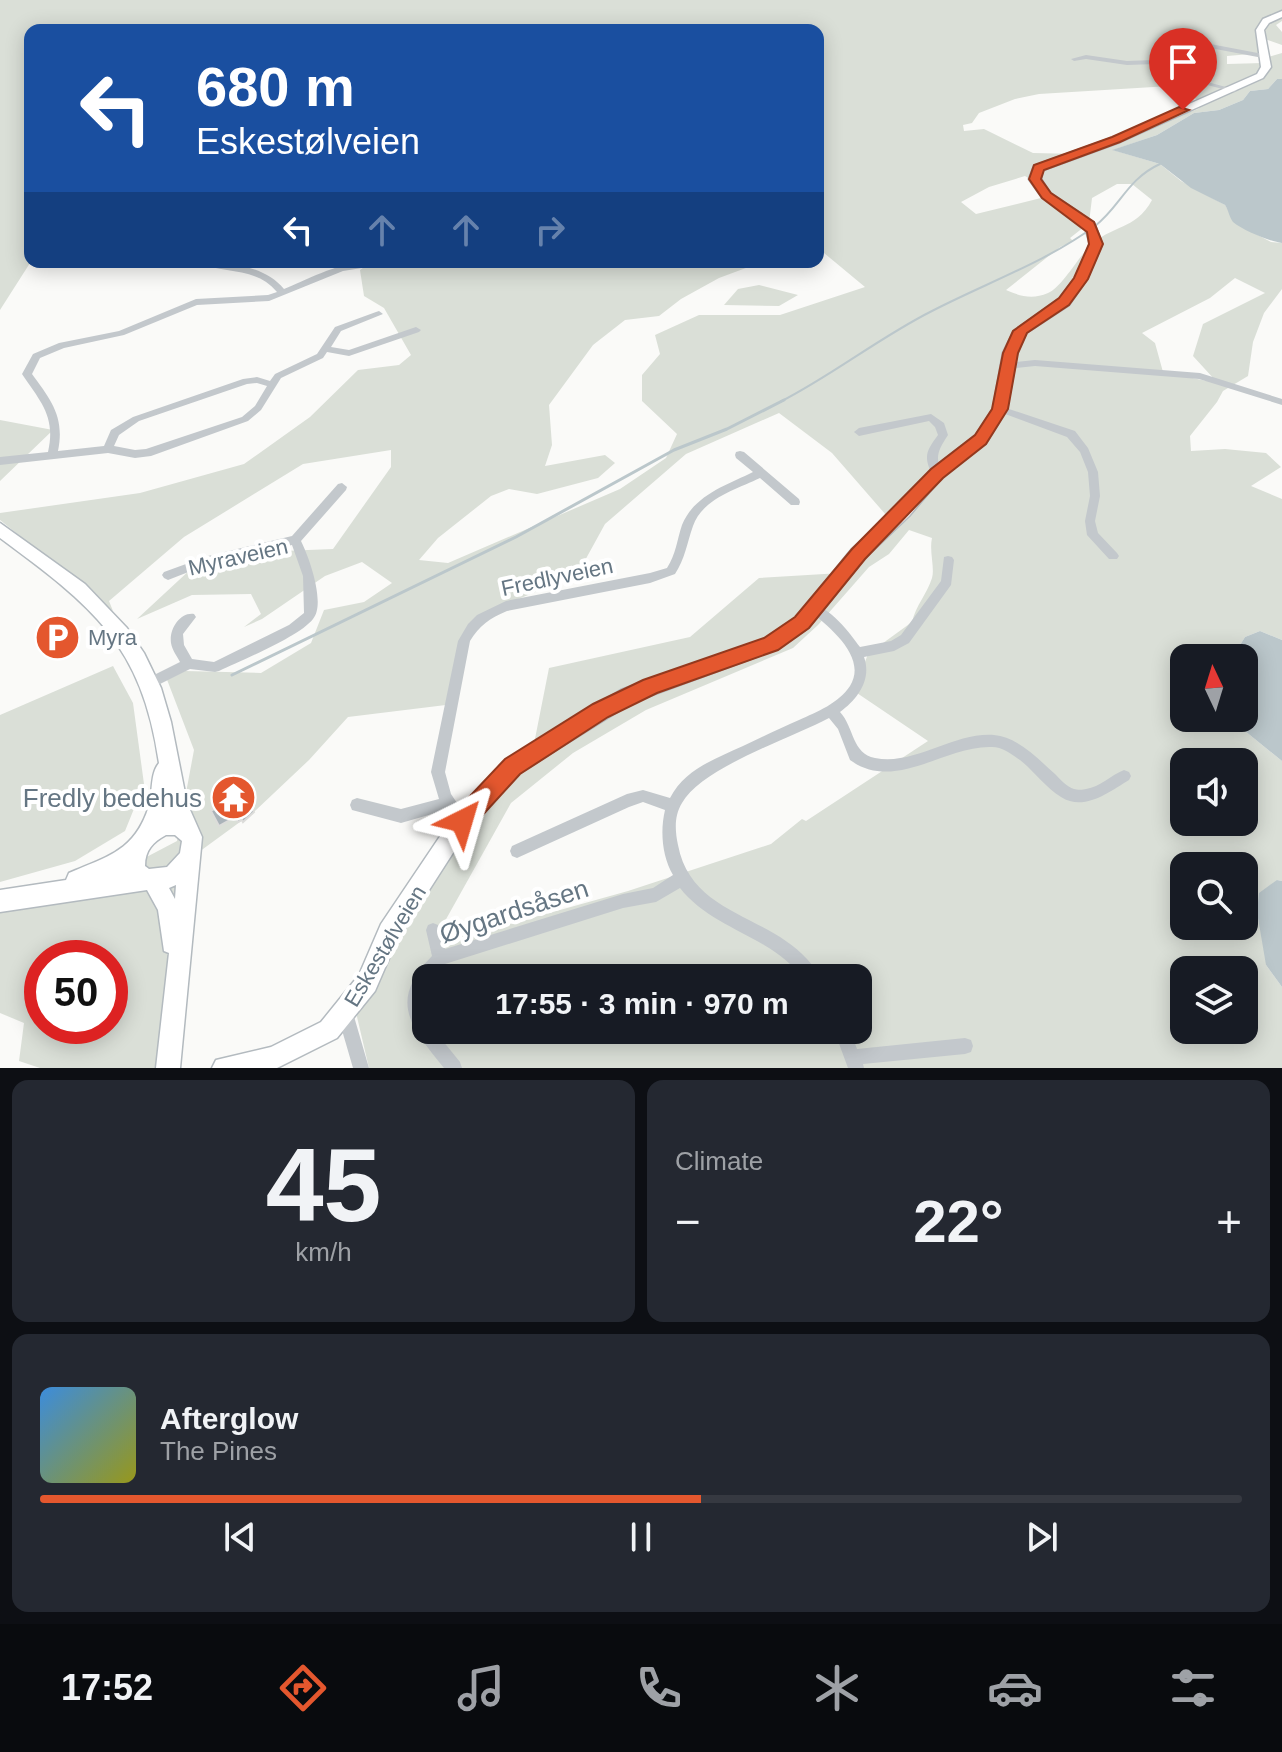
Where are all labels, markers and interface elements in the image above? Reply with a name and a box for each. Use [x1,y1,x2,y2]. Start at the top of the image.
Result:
pin [1149,28,1217,110]
icon: arrive [1161,40,1205,84]
text: 680 m [196,55,355,118]
icon: left [64,56,168,160]
text: Eskestølveien [196,121,420,162]
icon: left [276,208,320,252]
icon: ahead [360,208,404,252]
icon: ahead [444,208,488,252]
icon: right [528,208,572,252]
street label: Myraveien [186,533,290,581]
street label: Fredlyveien [499,553,615,601]
parking icon: Myra [33,613,81,661]
place label: Myra [88,625,138,650]
north arrow [1170,644,1258,732]
map controls [1170,644,1258,1044]
button: sound [1170,748,1258,836]
temple icon: Fredly bedehus [209,774,257,822]
position arrow [420,779,504,863]
place label: Fredly bedehus [23,783,202,813]
button: search [1170,852,1258,940]
street label: Øygardsåsen [436,873,592,949]
street label: Eskestølveien [339,881,431,1011]
speed limit sign: 50 [24,940,128,1044]
button: layers [1170,956,1258,1044]
text: 17:55 · 3 min · 970 m [495,987,789,1020]
text: 45 [266,1127,381,1243]
text: Climate [675,1146,763,1176]
text: 22° [913,1188,1004,1255]
text: − [675,1197,701,1246]
text: + [1216,1197,1242,1246]
text: km/h [295,1237,352,1267]
text: Afterglow [160,1402,298,1435]
text: The Pines [160,1436,277,1466]
icon: previous [218,1515,262,1559]
icon: pause [619,1515,663,1559]
icon: next [1020,1515,1064,1559]
icon: directions [275,1660,331,1716]
icon: music [453,1660,509,1716]
icon: phone [631,1660,687,1716]
icon: climate [809,1660,865,1716]
icon: car [987,1660,1043,1716]
icon: filters [1165,1660,1221,1716]
text: 17:52 [61,1667,153,1708]

